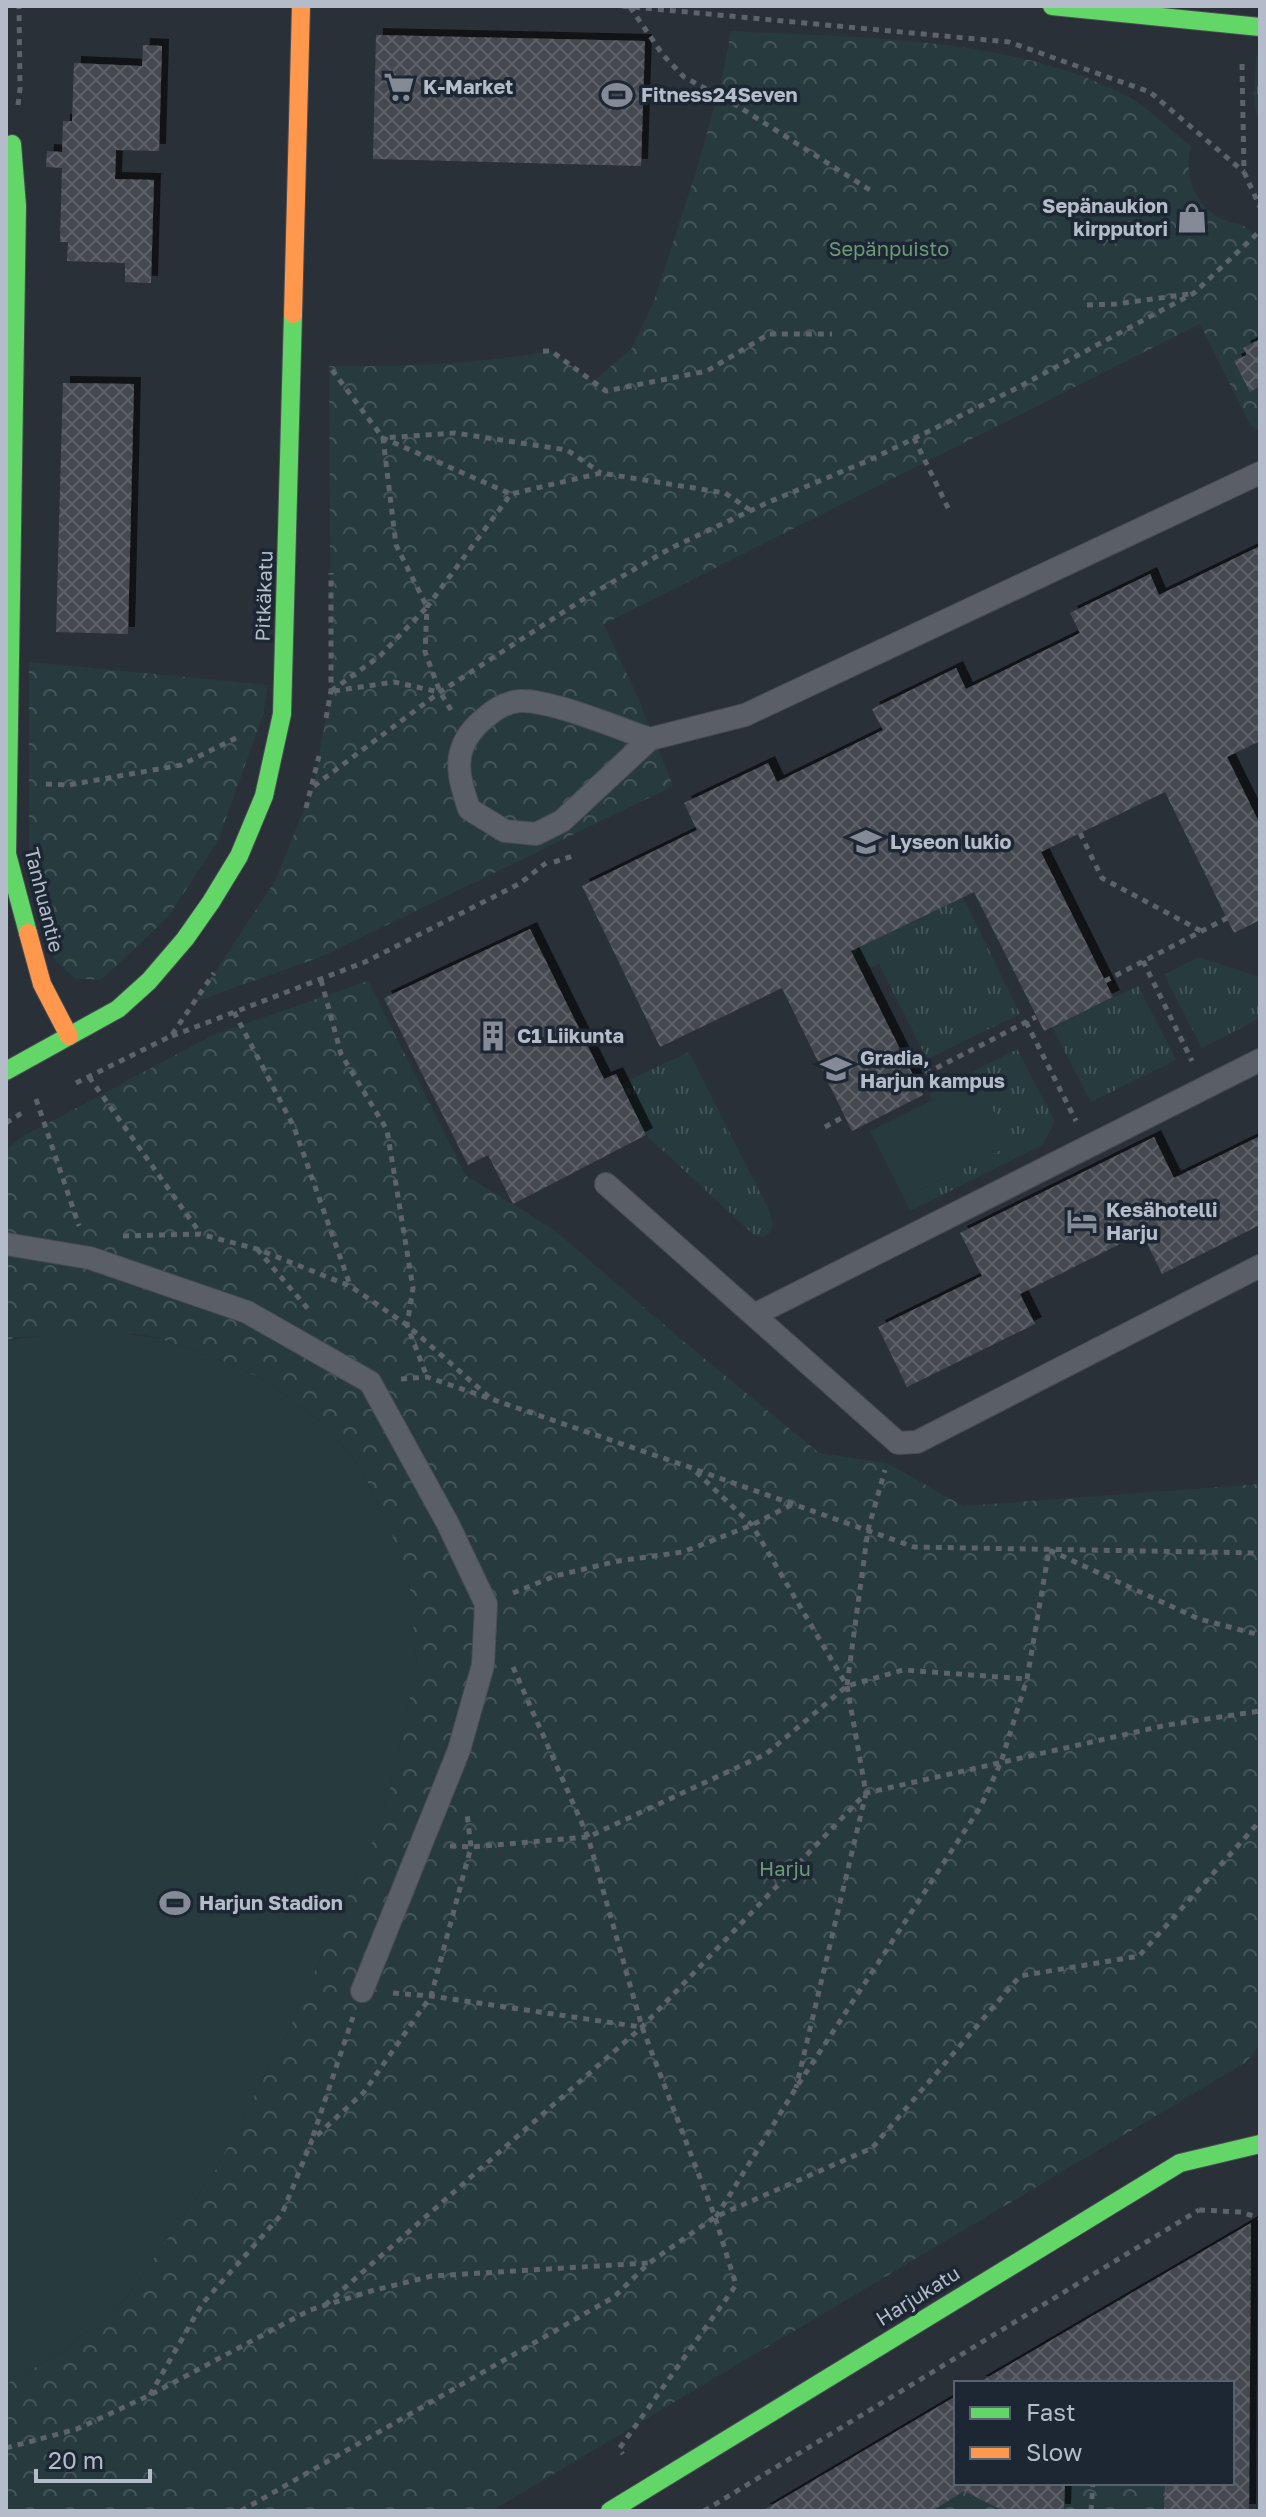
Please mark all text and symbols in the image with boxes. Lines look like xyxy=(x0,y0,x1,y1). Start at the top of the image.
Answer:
supermarket icon: K-Market xyxy=(382,70,416,104)
place label: K-Market xyxy=(423,74,513,98)
sports icon: Fitness24Seven xyxy=(600,78,634,112)
place label: Fitness24Seven xyxy=(641,82,798,106)
place label: Sepänaukion kirpputori xyxy=(1042,193,1168,240)
shop icon: Sepänaukion kirpputori xyxy=(1175,201,1209,235)
park label: Sepänpuisto xyxy=(829,236,949,260)
street label: Pitkäkatu xyxy=(249,550,277,642)
school or university icon: Lyseon lukio xyxy=(849,825,883,859)
place label: Lyseon lukio xyxy=(890,829,1012,853)
street label: Tanhuantie xyxy=(20,845,70,955)
building icon: C1 Liikunta xyxy=(476,1019,510,1053)
place label: C1 Liikunta xyxy=(517,1023,624,1047)
place label: Gradia, Harjun kampus xyxy=(860,1045,1005,1092)
school or university icon: Gradia, Harjun kampus xyxy=(819,1052,853,1086)
place label: Kesähotelli Harju xyxy=(1106,1197,1217,1244)
hotel icon: Kesähotelli Harju xyxy=(1065,1204,1099,1238)
park label: Harju xyxy=(759,1856,811,1880)
sports icon: Harjun Stadion xyxy=(158,1886,192,1920)
place label: Harjun Stadion xyxy=(199,1890,343,1914)
street label: Harjukatu xyxy=(871,2260,964,2330)
legend xyxy=(954,2381,1234,2485)
text: Fast xyxy=(1026,2397,1076,2426)
scale bar xyxy=(36,2433,150,2483)
text: Slow xyxy=(1026,2437,1082,2466)
text: 20 m xyxy=(48,2445,104,2474)

